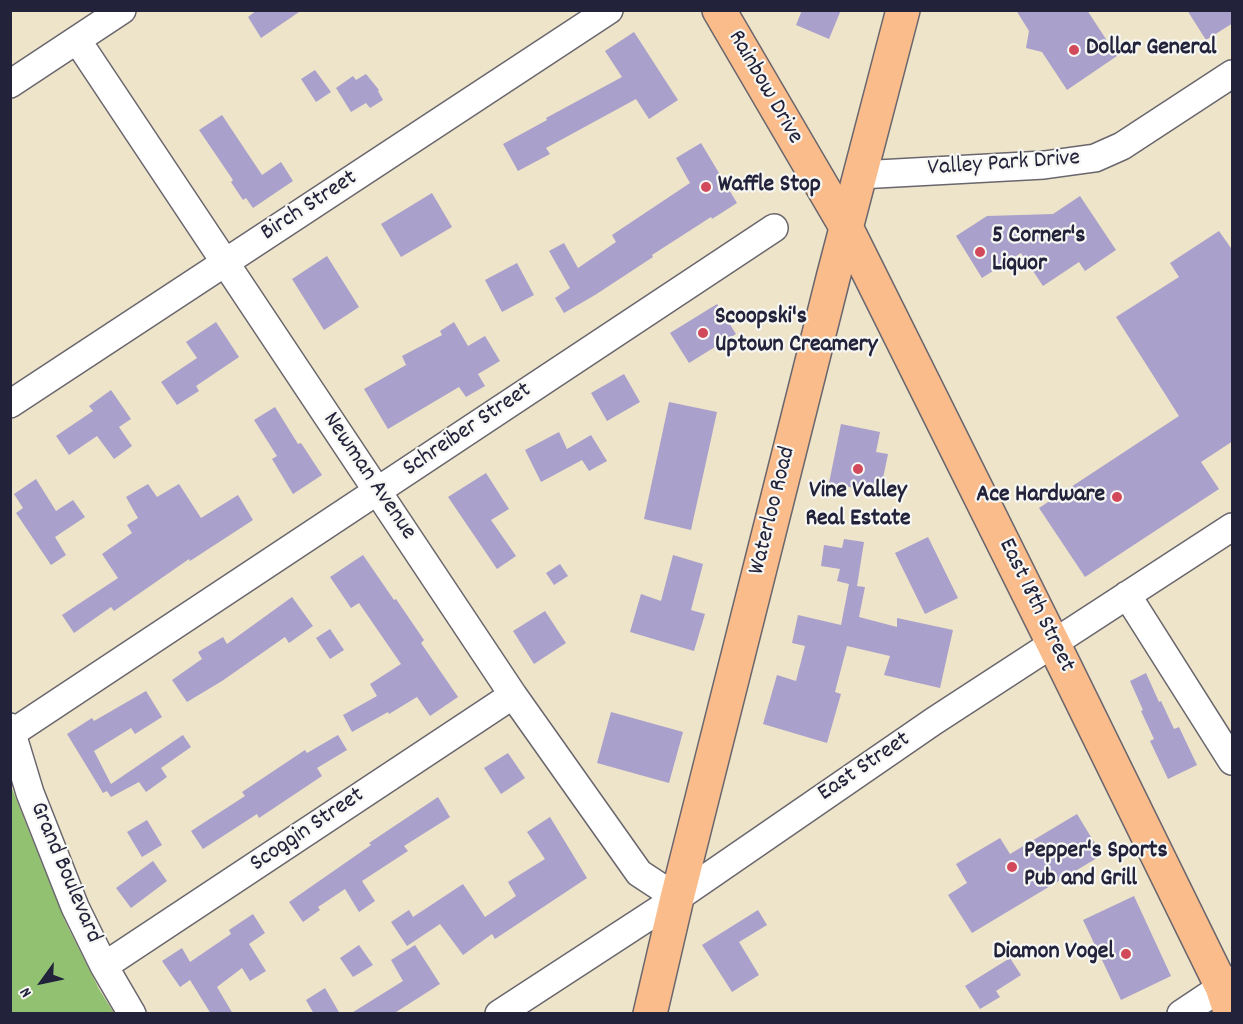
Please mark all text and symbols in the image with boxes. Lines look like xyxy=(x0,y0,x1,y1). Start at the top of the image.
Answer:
street label: Rainbow Drive xyxy=(720,26,808,150)
place label: Dollar General xyxy=(1086,36,1216,64)
marker: Dollar General xyxy=(1067,43,1081,57)
street label: Valley Park Drive xyxy=(927,145,1081,185)
street label: Birch Street xyxy=(256,165,364,249)
place label: Waffle Stop xyxy=(718,173,821,201)
marker: Waffle Stop xyxy=(699,180,713,194)
place label: 5 Corner's Liquor xyxy=(992,224,1085,280)
marker: 5 Corner's Liquor xyxy=(973,245,987,259)
place label: Scoopski's Uptown Creamery xyxy=(715,305,877,361)
marker: Scoopski's Uptown Creamery xyxy=(696,326,710,340)
street label: Schreiber Street xyxy=(398,377,538,485)
street label: Newman Avenue xyxy=(315,408,421,546)
street label: Waterloo Road xyxy=(744,444,804,578)
marker: Vine Valley Real Estate xyxy=(851,462,865,476)
place label: Vine Valley Real Estate xyxy=(805,479,911,535)
place label: Ace Hardware xyxy=(976,483,1105,511)
marker: Ace Hardware xyxy=(1110,490,1124,504)
street label: East 18th Street xyxy=(990,534,1080,678)
street label: East Street xyxy=(813,727,917,809)
street label: Scoggin Street xyxy=(246,782,370,880)
street label: Grand Boulevard xyxy=(21,798,107,948)
place label: Pepper's Sports Pub and Grill xyxy=(1024,839,1168,895)
marker: Pepper's Sports Pub and Grill xyxy=(1005,860,1019,874)
place label: Diamon Vogel xyxy=(993,940,1114,968)
marker: Diamon Vogel xyxy=(1119,947,1133,961)
north arrow xyxy=(12,952,72,1012)
text: N xyxy=(15,982,38,1002)

